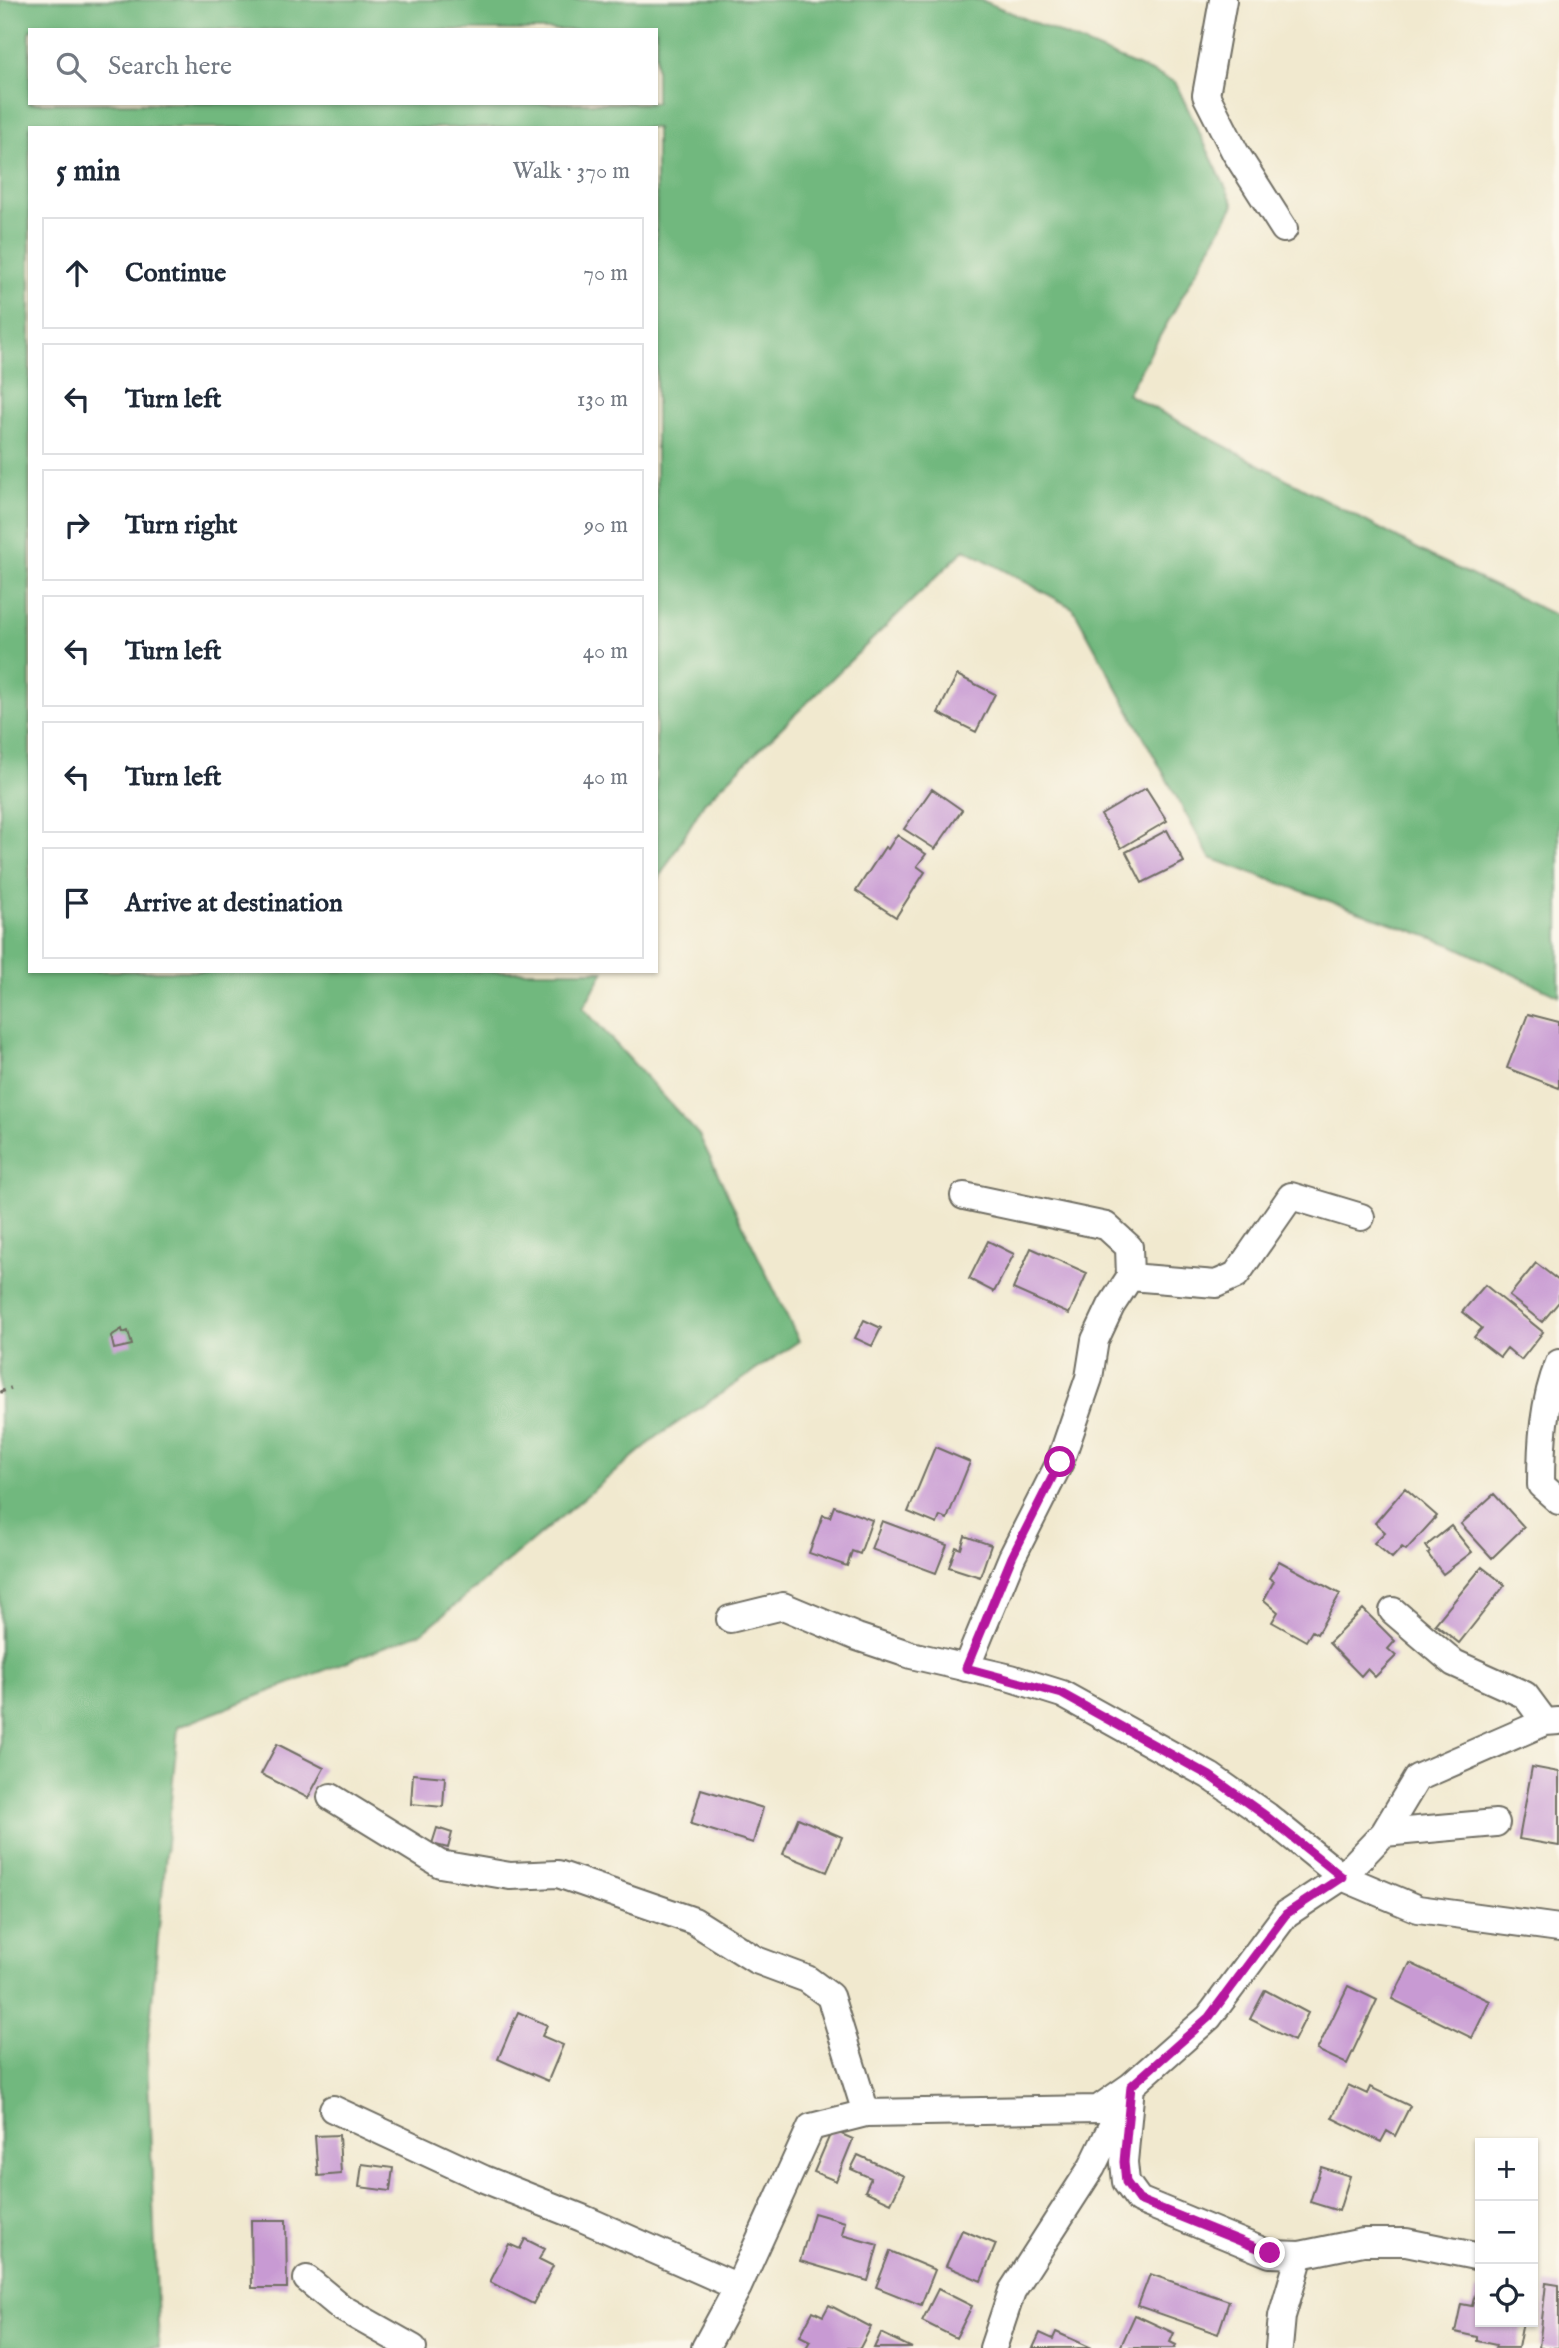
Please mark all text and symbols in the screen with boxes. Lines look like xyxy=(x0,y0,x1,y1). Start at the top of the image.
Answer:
search box xyxy=(28,28,658,105)
icon: search xyxy=(52,48,90,86)
text: Search here xyxy=(108,50,232,83)
text: 5 min xyxy=(56,153,121,191)
text: Walk · 370 m xyxy=(512,157,630,186)
icon: ahead xyxy=(58,254,96,292)
text: Continue xyxy=(125,257,226,290)
text: 70 m xyxy=(583,259,628,288)
icon: left xyxy=(58,380,96,418)
text: Turn left xyxy=(125,383,222,416)
text: 130 m xyxy=(577,385,628,414)
icon: right xyxy=(58,506,96,544)
text: Turn right xyxy=(125,509,238,542)
text: 90 m xyxy=(584,511,628,540)
icon: left xyxy=(58,632,96,670)
text: Turn left xyxy=(125,635,222,668)
text: 40 m xyxy=(583,637,628,666)
icon: left xyxy=(58,758,96,796)
text: Turn left xyxy=(125,761,222,794)
text: 40 m xyxy=(583,763,628,792)
icon: arrive xyxy=(58,884,96,922)
text: Arrive at destination xyxy=(125,887,343,920)
route start xyxy=(1044,1446,1075,1477)
map controls xyxy=(1475,2138,1538,2327)
button: + xyxy=(1475,2138,1538,2201)
button: − xyxy=(1475,2201,1538,2264)
route end xyxy=(1254,2237,1285,2268)
button: locate xyxy=(1475,2264,1538,2327)

